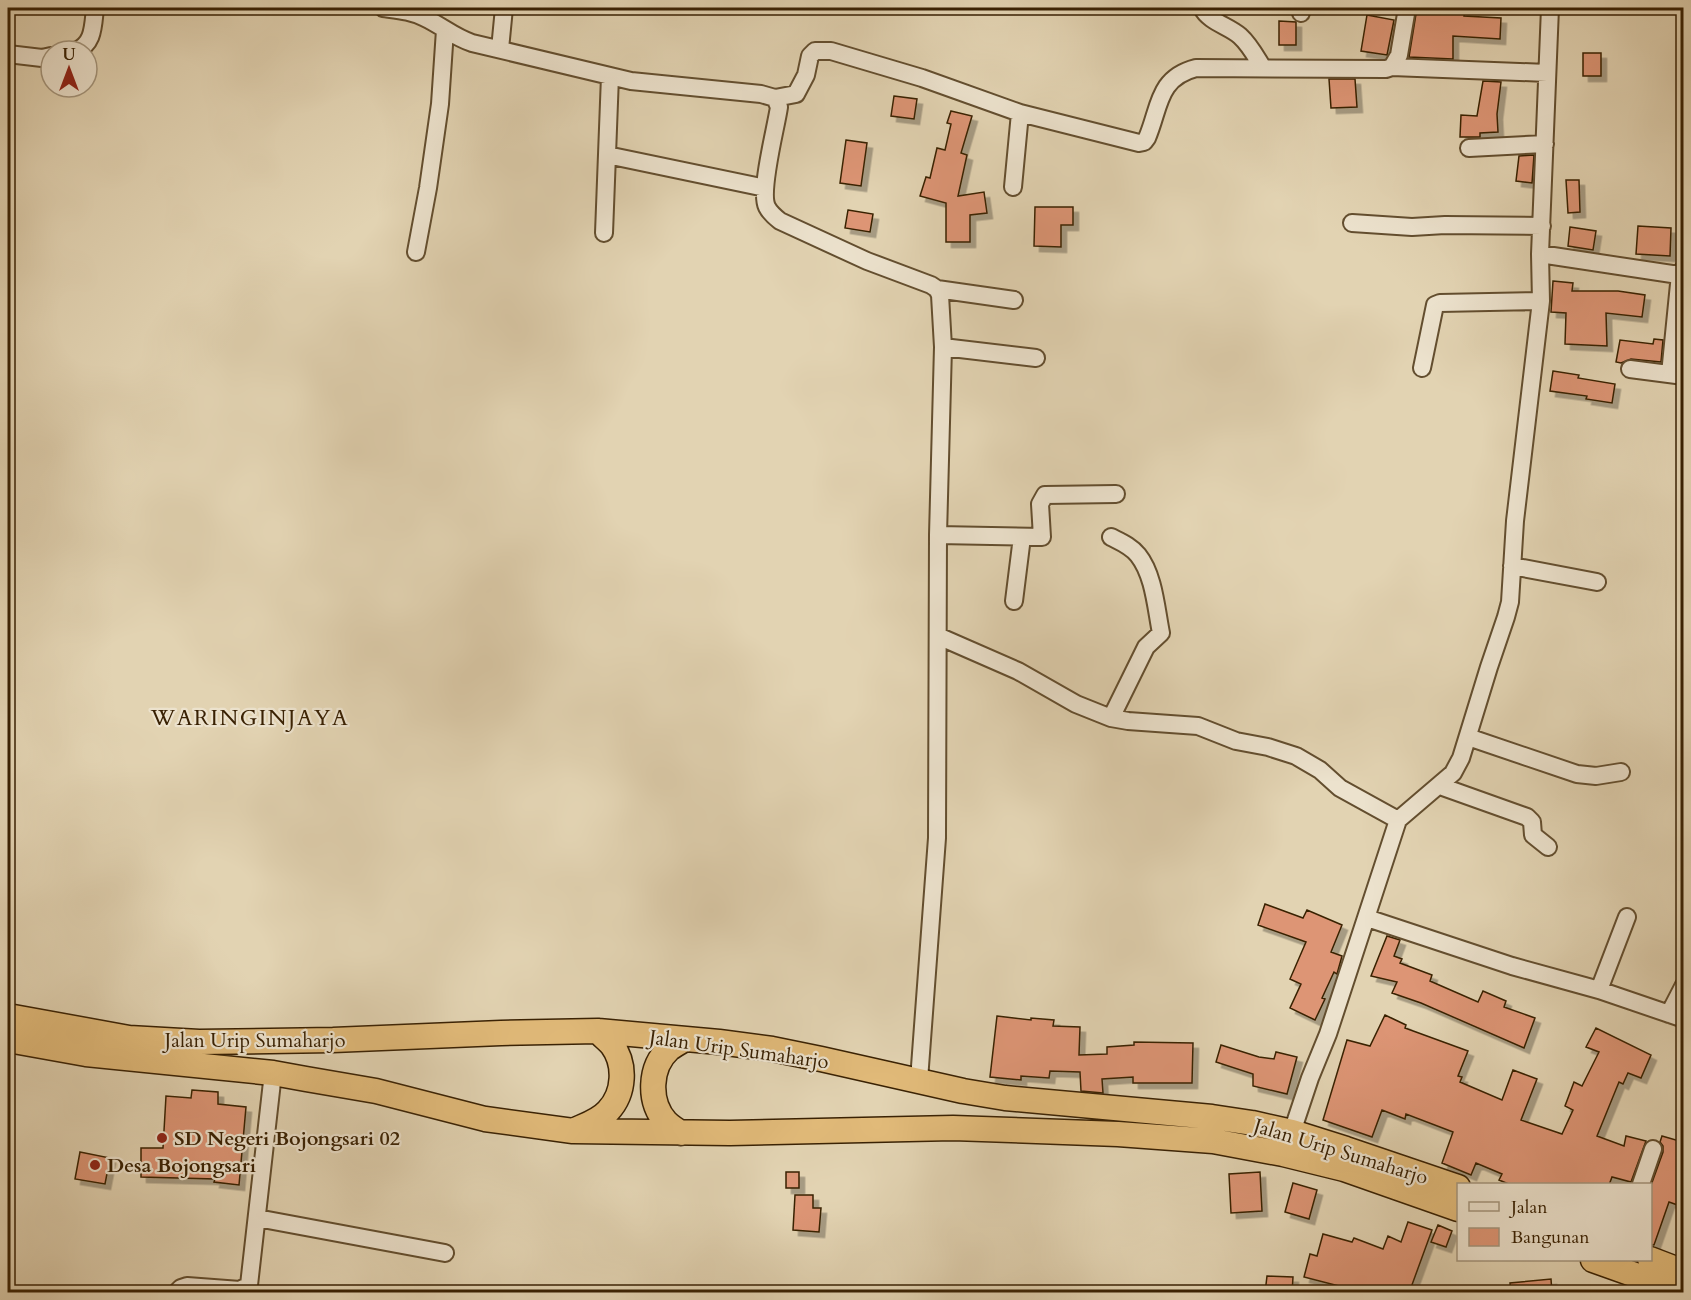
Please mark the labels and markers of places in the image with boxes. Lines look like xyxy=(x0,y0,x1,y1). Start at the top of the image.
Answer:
place label: SD Negeri Bojongsari 02 xyxy=(174,1125,400,1152)
marker: SD Negeri Bojongsari 02 xyxy=(155,1131,169,1145)
place label: Desa Bojongsari xyxy=(107,1152,256,1179)
marker: Desa Bojongsari xyxy=(88,1158,102,1172)

